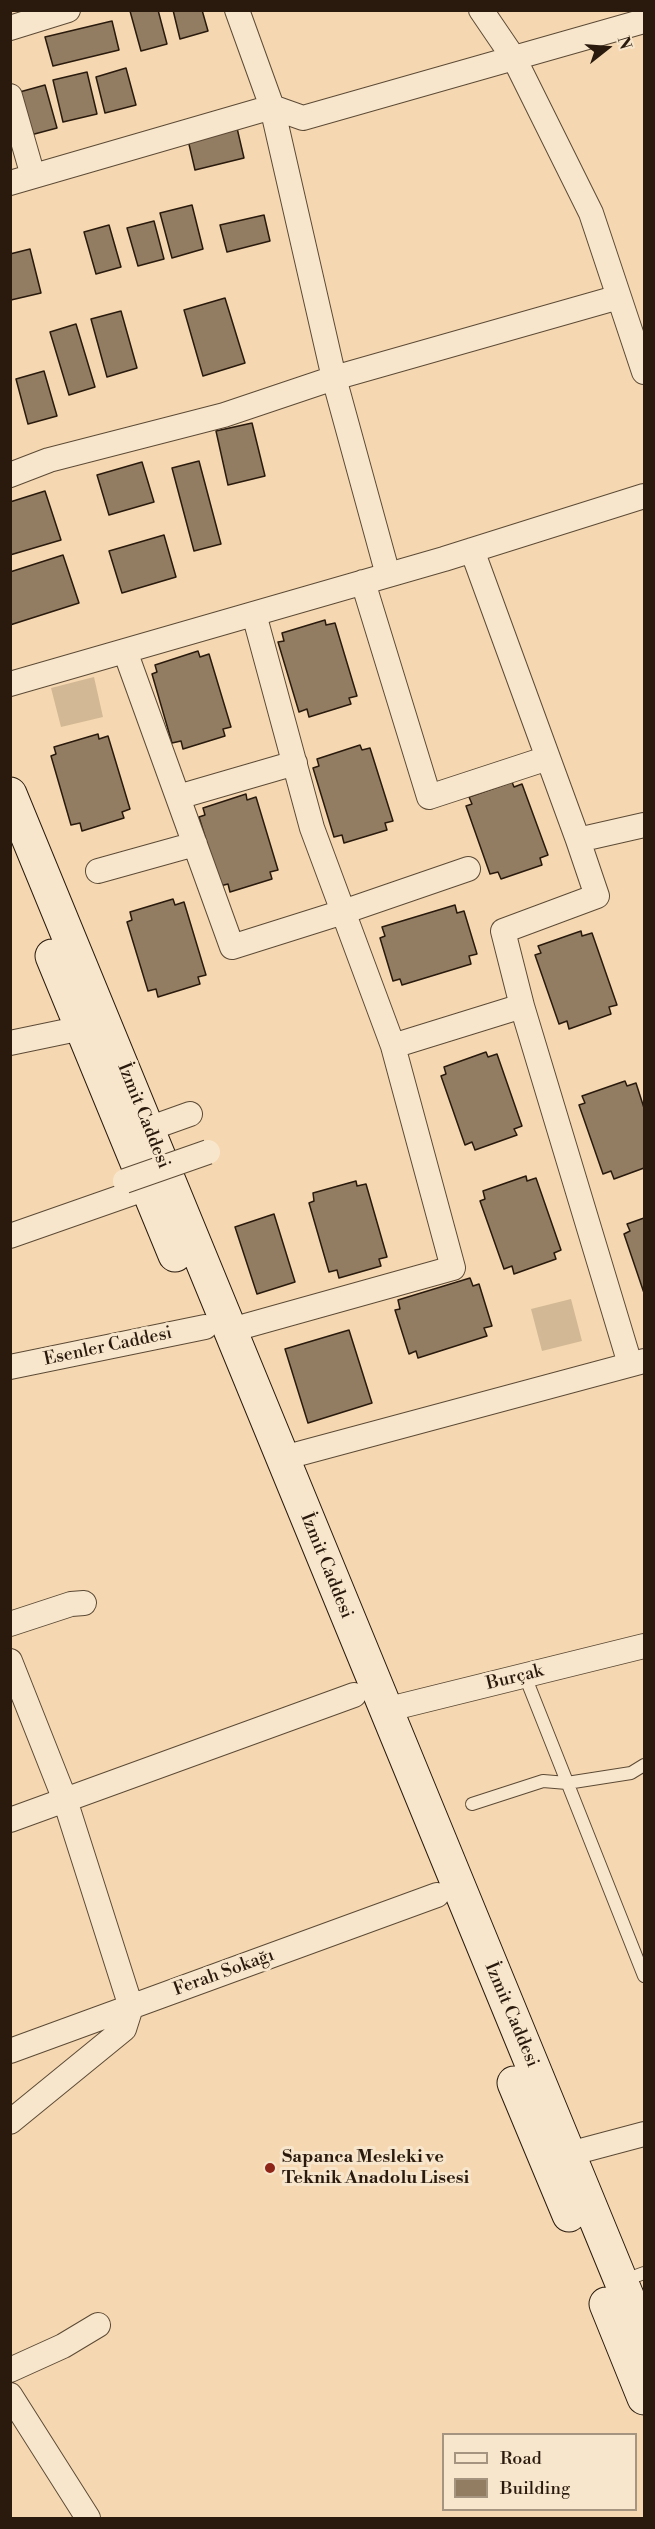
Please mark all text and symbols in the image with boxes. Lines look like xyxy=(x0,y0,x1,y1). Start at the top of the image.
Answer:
north arrow xyxy=(577,18,637,78)
text: N xyxy=(613,34,636,52)
street label: İzmit Caddesi xyxy=(112,1060,174,1172)
street label: Esenler Caddesi xyxy=(42,1323,174,1371)
street label: İzmit Caddesi xyxy=(295,1510,357,1622)
street label: Burçak xyxy=(484,1660,546,1696)
street label: Ferah Sokağı xyxy=(171,1945,277,2001)
street label: İzmit Caddesi xyxy=(479,1959,543,2071)
place label: Sapanca Mesleki ve Teknik Anadolu Lisesi xyxy=(282,2147,469,2190)
marker: Sapanca Mesleki ve Teknik Anadolu Lisesi xyxy=(263,2161,277,2175)
legend xyxy=(442,2433,637,2511)
text: Road xyxy=(500,2447,542,2470)
text: Building xyxy=(500,2477,570,2500)

